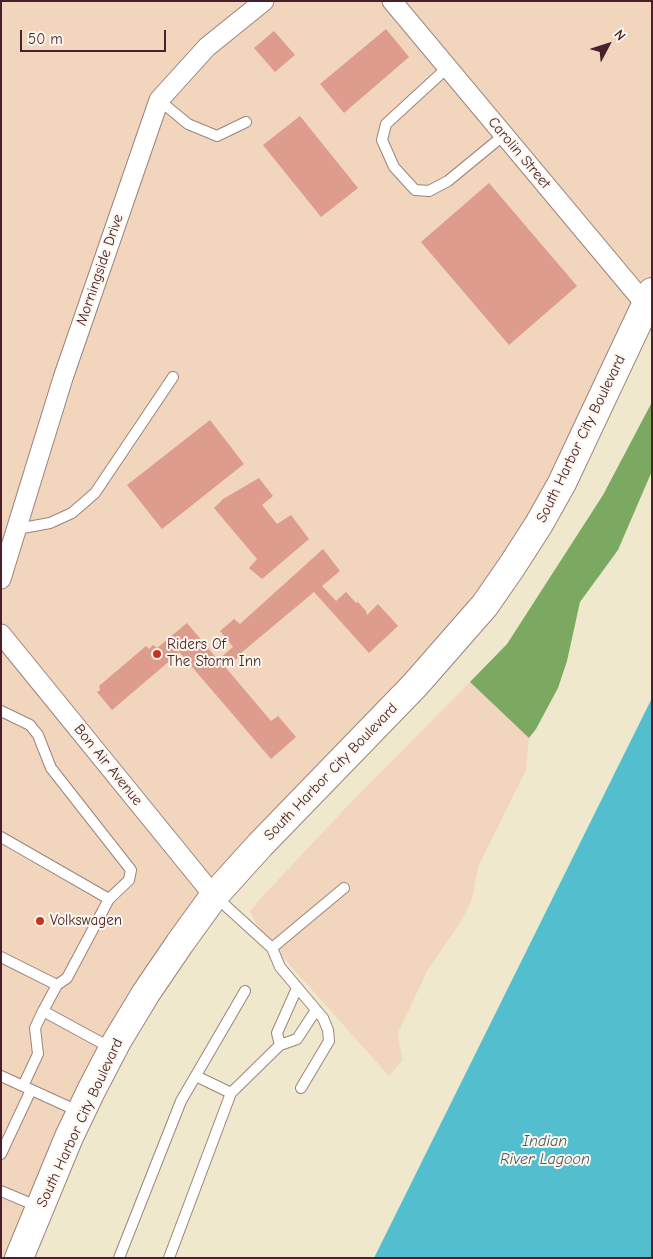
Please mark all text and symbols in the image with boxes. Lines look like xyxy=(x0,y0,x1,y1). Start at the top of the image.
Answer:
scale bar xyxy=(22,20,169,52)
north arrow xyxy=(583,20,633,70)
text: N xyxy=(610,26,629,44)
text: 50 m xyxy=(28,30,63,48)
street label: Carolin Street xyxy=(484,113,554,193)
street label: Morningside Drive xyxy=(72,212,128,328)
street label: South Harbor City Boulevard xyxy=(533,352,629,526)
place label: Riders Of The Storm Inn xyxy=(167,636,261,671)
marker: Riders Of The Storm Inn xyxy=(151,648,163,660)
street label: South Harbor City Boulevard xyxy=(261,700,401,844)
street label: Bon Air Avenue xyxy=(70,721,146,809)
place label: Volkswagen xyxy=(50,912,122,930)
marker: Volkswagen xyxy=(34,915,46,927)
street label: South Harbor City Boulevard xyxy=(33,1036,127,1210)
water label: Indian River Lagoon xyxy=(500,1131,590,1169)

